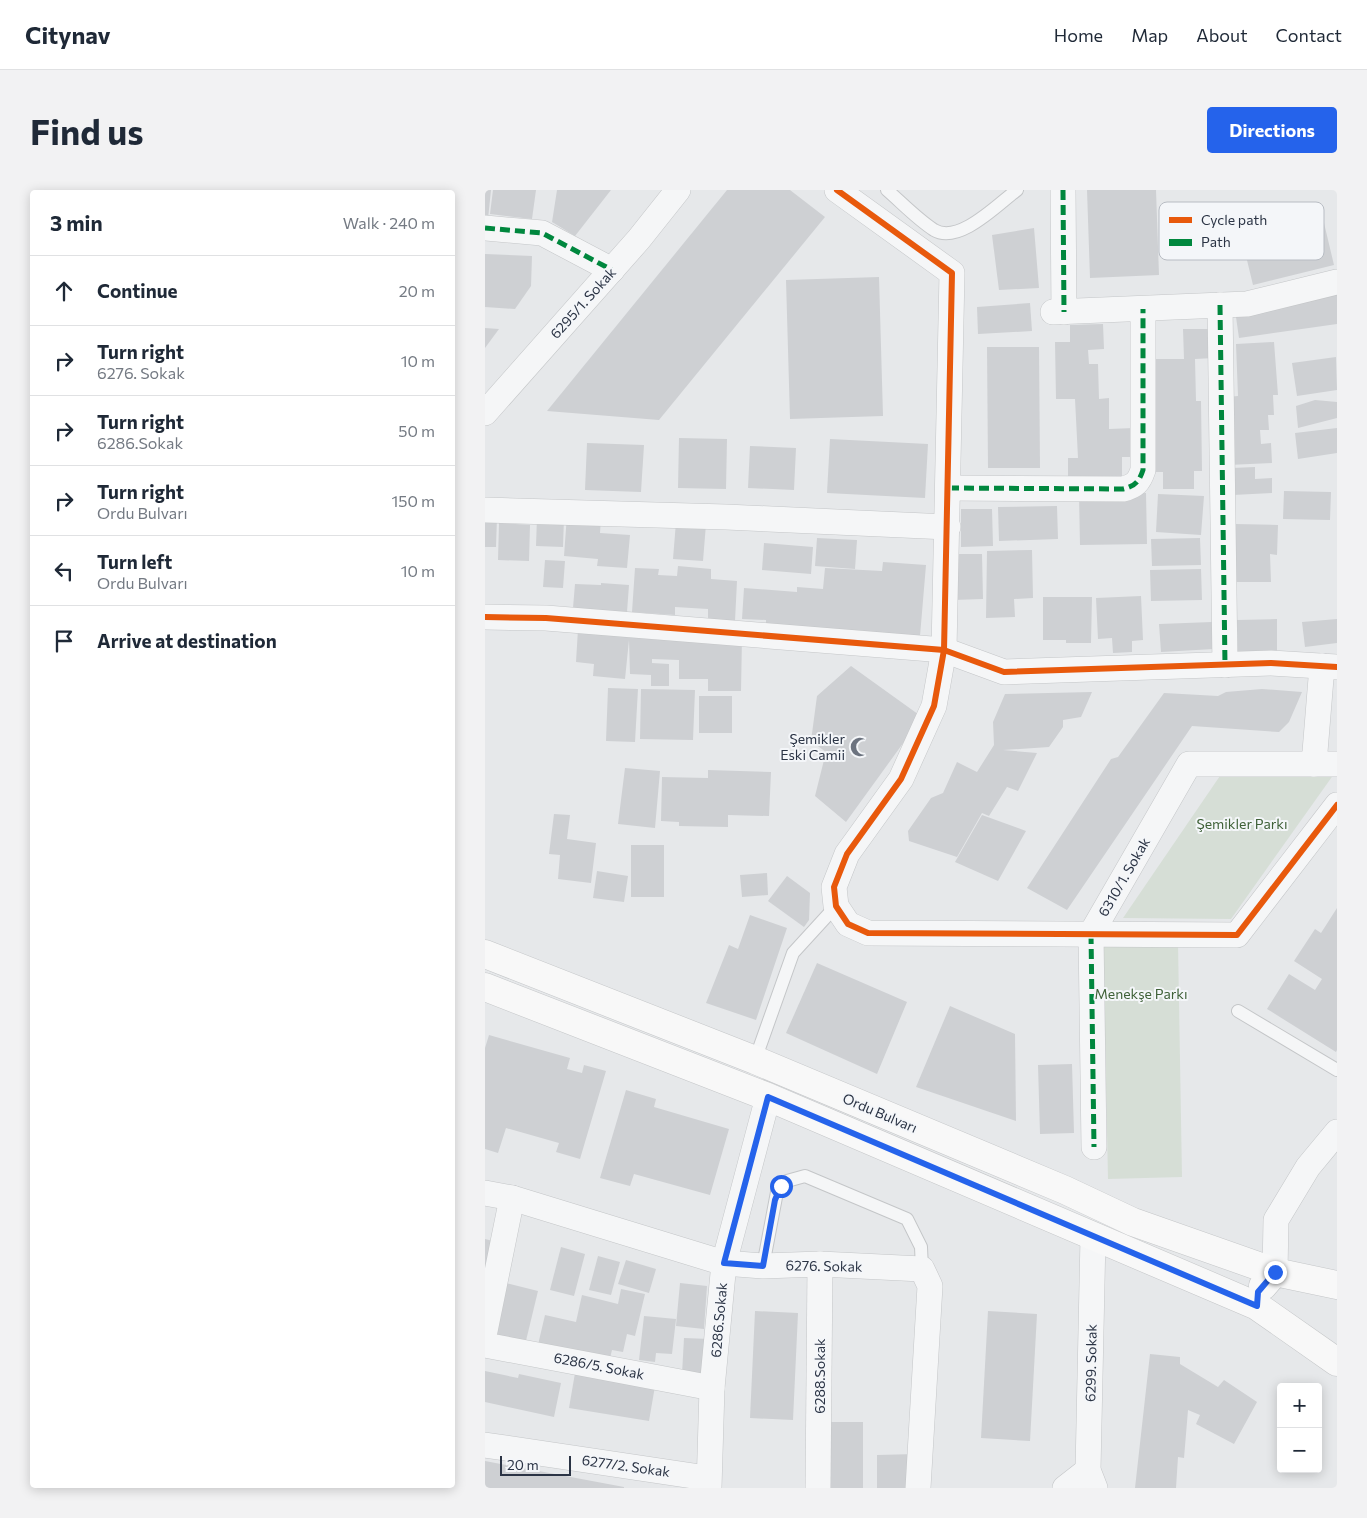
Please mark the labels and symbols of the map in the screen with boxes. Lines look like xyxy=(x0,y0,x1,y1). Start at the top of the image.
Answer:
legend xyxy=(1159,202,1324,260)
text: Cycle path xyxy=(1201,211,1267,228)
text: Path xyxy=(1201,233,1231,250)
street label: 6295/1. Sokak xyxy=(546,263,619,342)
place label: Şemikler Eski Camii xyxy=(780,730,845,763)
mosque icon: Şemikler Eski Camii xyxy=(849,736,871,758)
park label: Şemikler Parkı xyxy=(1196,815,1288,832)
street label: 6310/1. Sokak xyxy=(1094,834,1153,919)
park label: Menekşe Parkı xyxy=(1094,985,1188,1002)
street label: Ordu Bulvarı xyxy=(840,1089,920,1136)
route start xyxy=(770,1175,793,1198)
street label: 6276. Sokak xyxy=(785,1256,863,1275)
route end xyxy=(1264,1261,1287,1284)
street label: 6286.Sokak xyxy=(707,1281,730,1358)
street label: 6299. Sokak xyxy=(1081,1323,1100,1402)
street label: 6288.Sokak xyxy=(811,1338,828,1414)
street label: 6286/5. Sokak xyxy=(552,1348,646,1383)
street label: 6277/2. Sokak xyxy=(581,1451,672,1480)
scale bar xyxy=(500,1453,571,1476)

